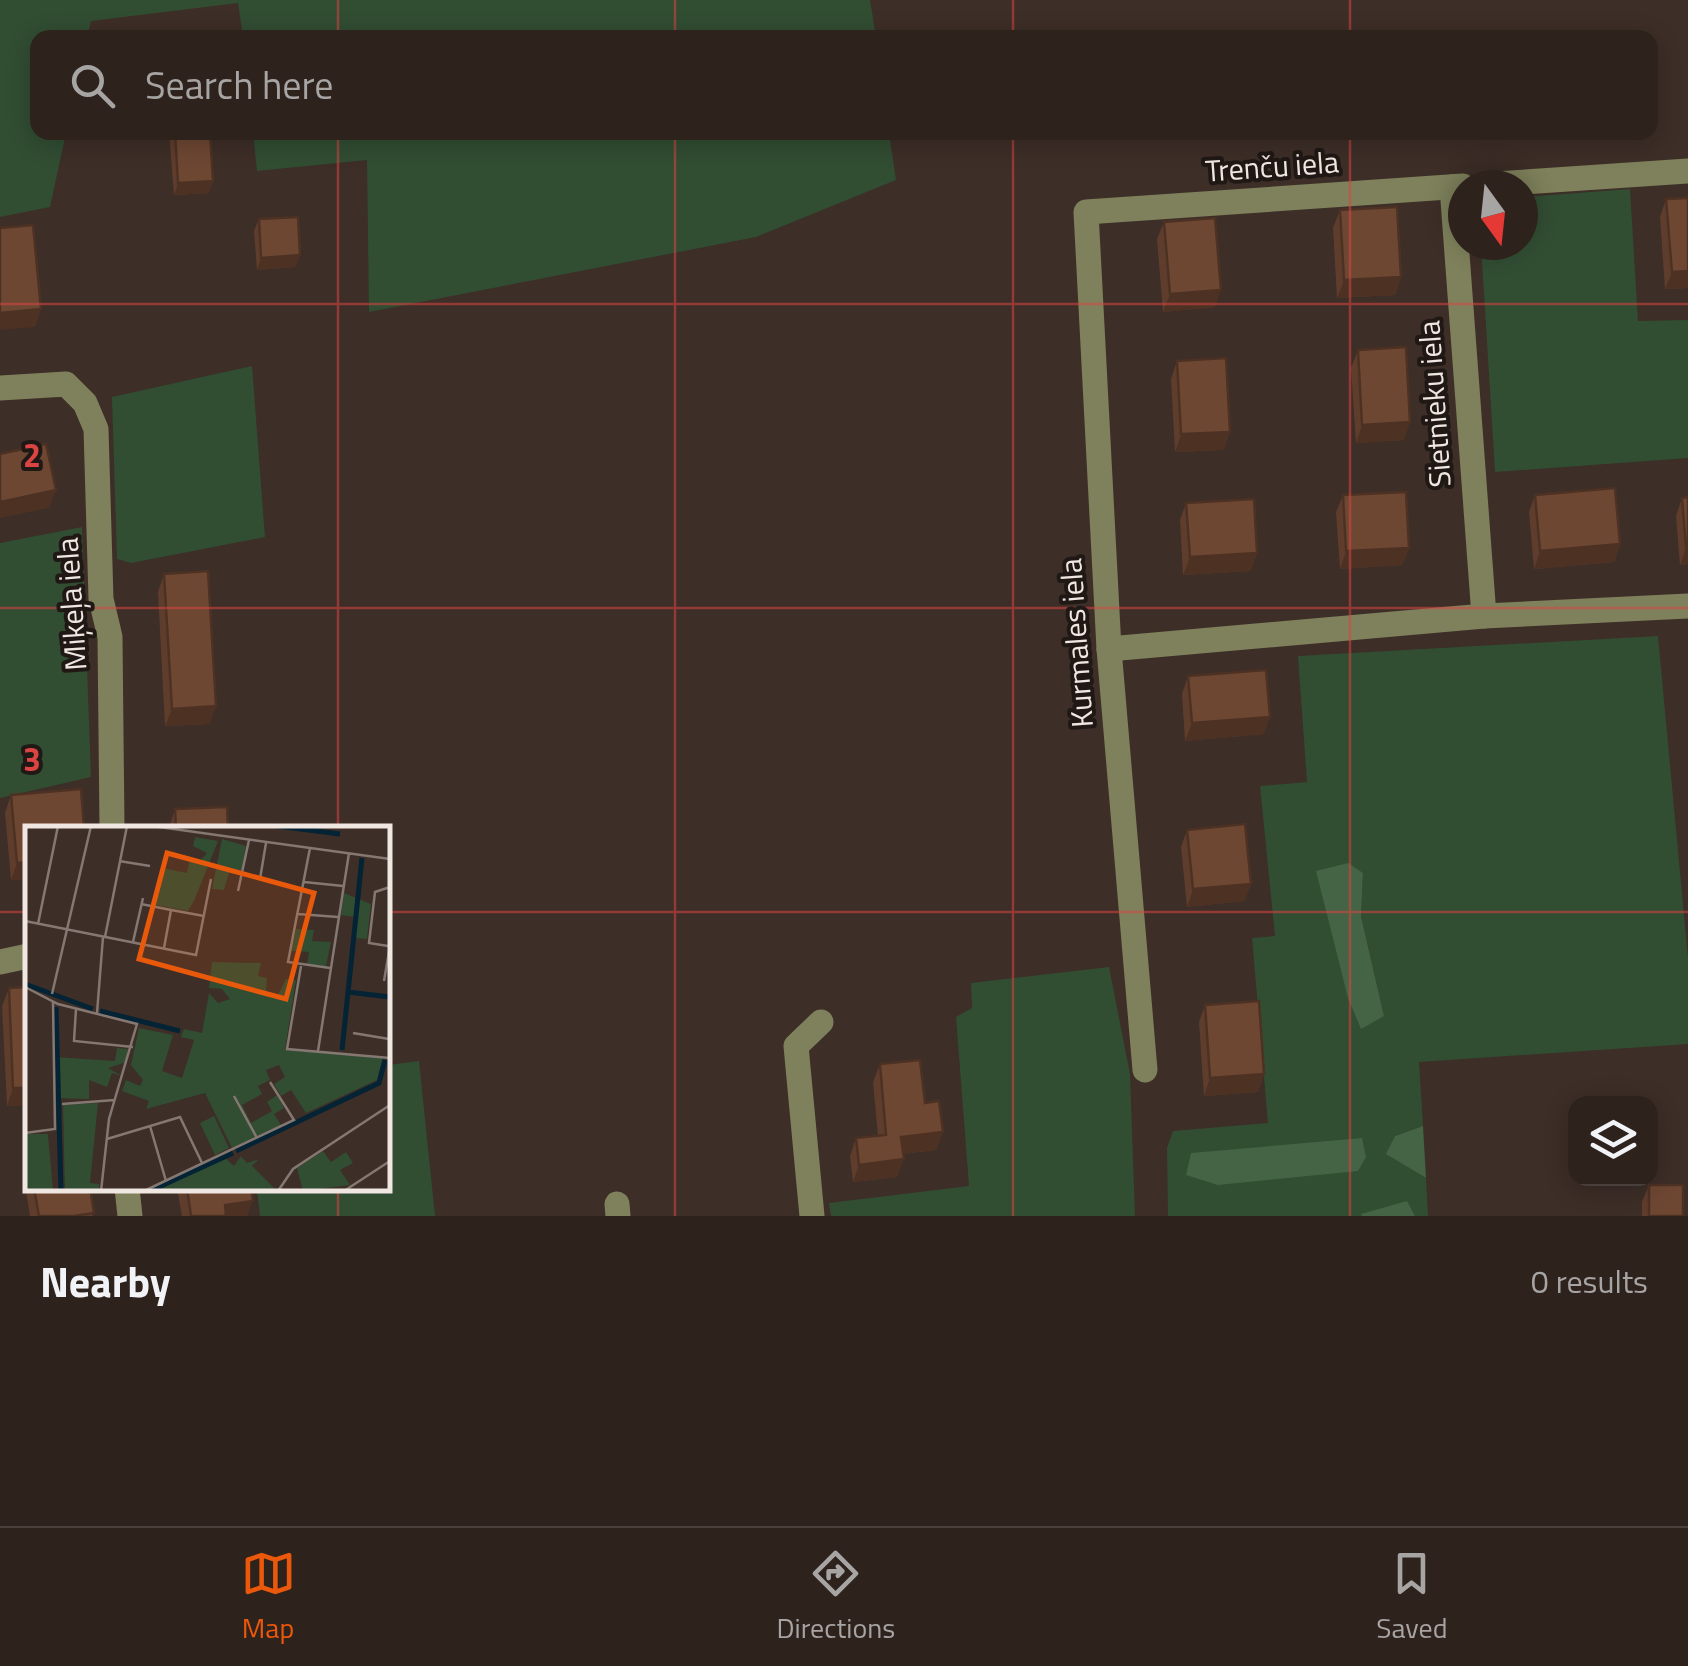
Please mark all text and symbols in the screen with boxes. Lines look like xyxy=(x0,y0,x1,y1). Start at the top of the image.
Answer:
search box xyxy=(30,30,1658,140)
text: Search here xyxy=(145,56,333,114)
icon: search xyxy=(65,58,120,113)
street label: Trenču iela xyxy=(1204,138,1340,194)
north arrow xyxy=(1448,170,1538,260)
street label: Sietnieku iela xyxy=(1405,319,1463,489)
text: 2 xyxy=(23,431,41,479)
street label: Miķeļa iela xyxy=(43,536,99,672)
street label: Kurmales iela xyxy=(1047,557,1105,729)
text: 3 xyxy=(23,735,41,783)
inset map xyxy=(25,826,390,1191)
map controls xyxy=(1568,1096,1658,1186)
button: layers xyxy=(1568,1096,1658,1186)
text: Nearby xyxy=(40,1249,171,1313)
text: 0 results xyxy=(1531,1257,1648,1305)
tab: Map xyxy=(241,1546,296,1649)
tab: Directions xyxy=(777,1546,895,1649)
tab: Saved xyxy=(1376,1546,1447,1649)

